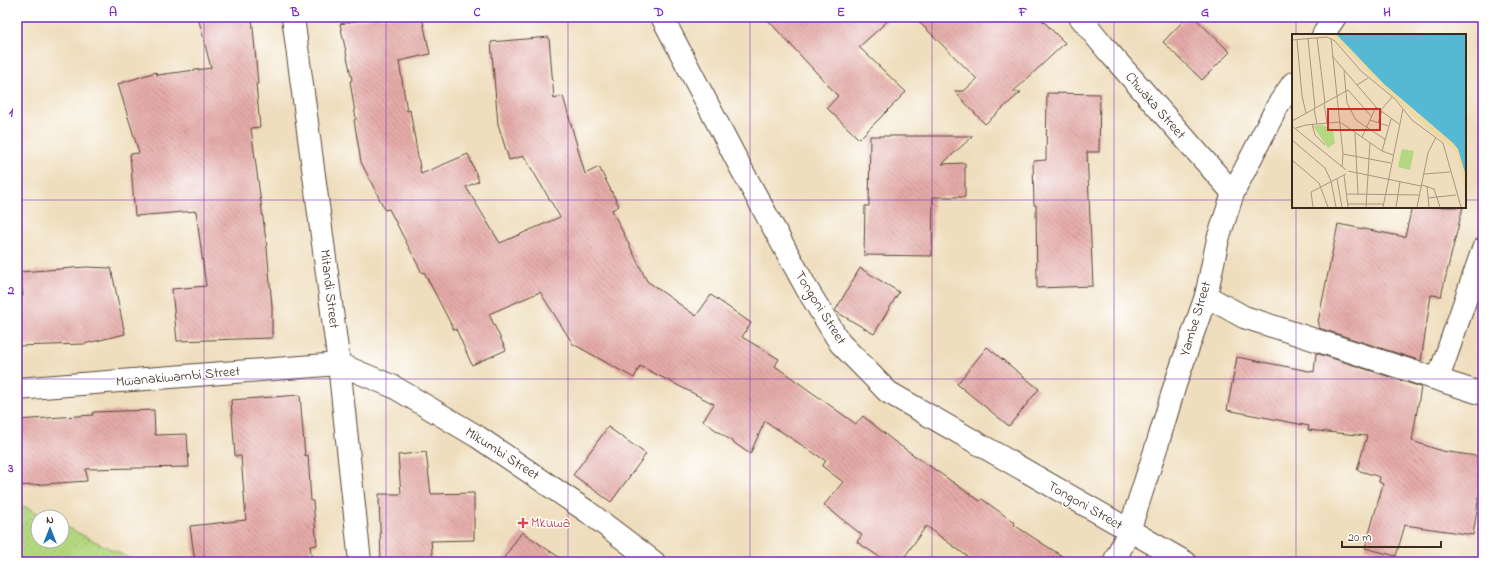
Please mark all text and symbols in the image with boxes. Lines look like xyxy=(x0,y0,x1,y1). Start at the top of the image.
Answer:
text: A xyxy=(109,3,117,22)
text: B xyxy=(290,3,300,22)
text: C xyxy=(473,3,481,22)
text: D xyxy=(653,3,664,22)
text: E xyxy=(837,3,845,22)
text: F xyxy=(1018,3,1028,22)
text: G xyxy=(1201,3,1209,22)
text: H xyxy=(1383,3,1391,22)
inset map xyxy=(1292,34,1466,208)
street label: Chwaka Street xyxy=(1120,68,1191,145)
text: 1 xyxy=(9,103,14,122)
street label: Mitandi Street xyxy=(314,248,344,330)
street label: Tongoni Street xyxy=(788,267,851,350)
street label: Yambe Street xyxy=(1175,279,1217,359)
text: 2 xyxy=(7,281,15,300)
street label: Mwanakiwambi Street xyxy=(115,361,241,393)
street label: Mikumbi Street xyxy=(461,422,543,486)
text: 3 xyxy=(7,459,14,478)
street label: Tongoni Street xyxy=(1043,476,1127,537)
north arrow xyxy=(30,509,70,549)
text: N xyxy=(46,512,54,528)
place label: Mkuwa xyxy=(531,513,570,534)
marker: Mkuwa xyxy=(518,518,528,528)
scale bar xyxy=(1342,523,1441,549)
text: 20 m xyxy=(1348,529,1371,547)

